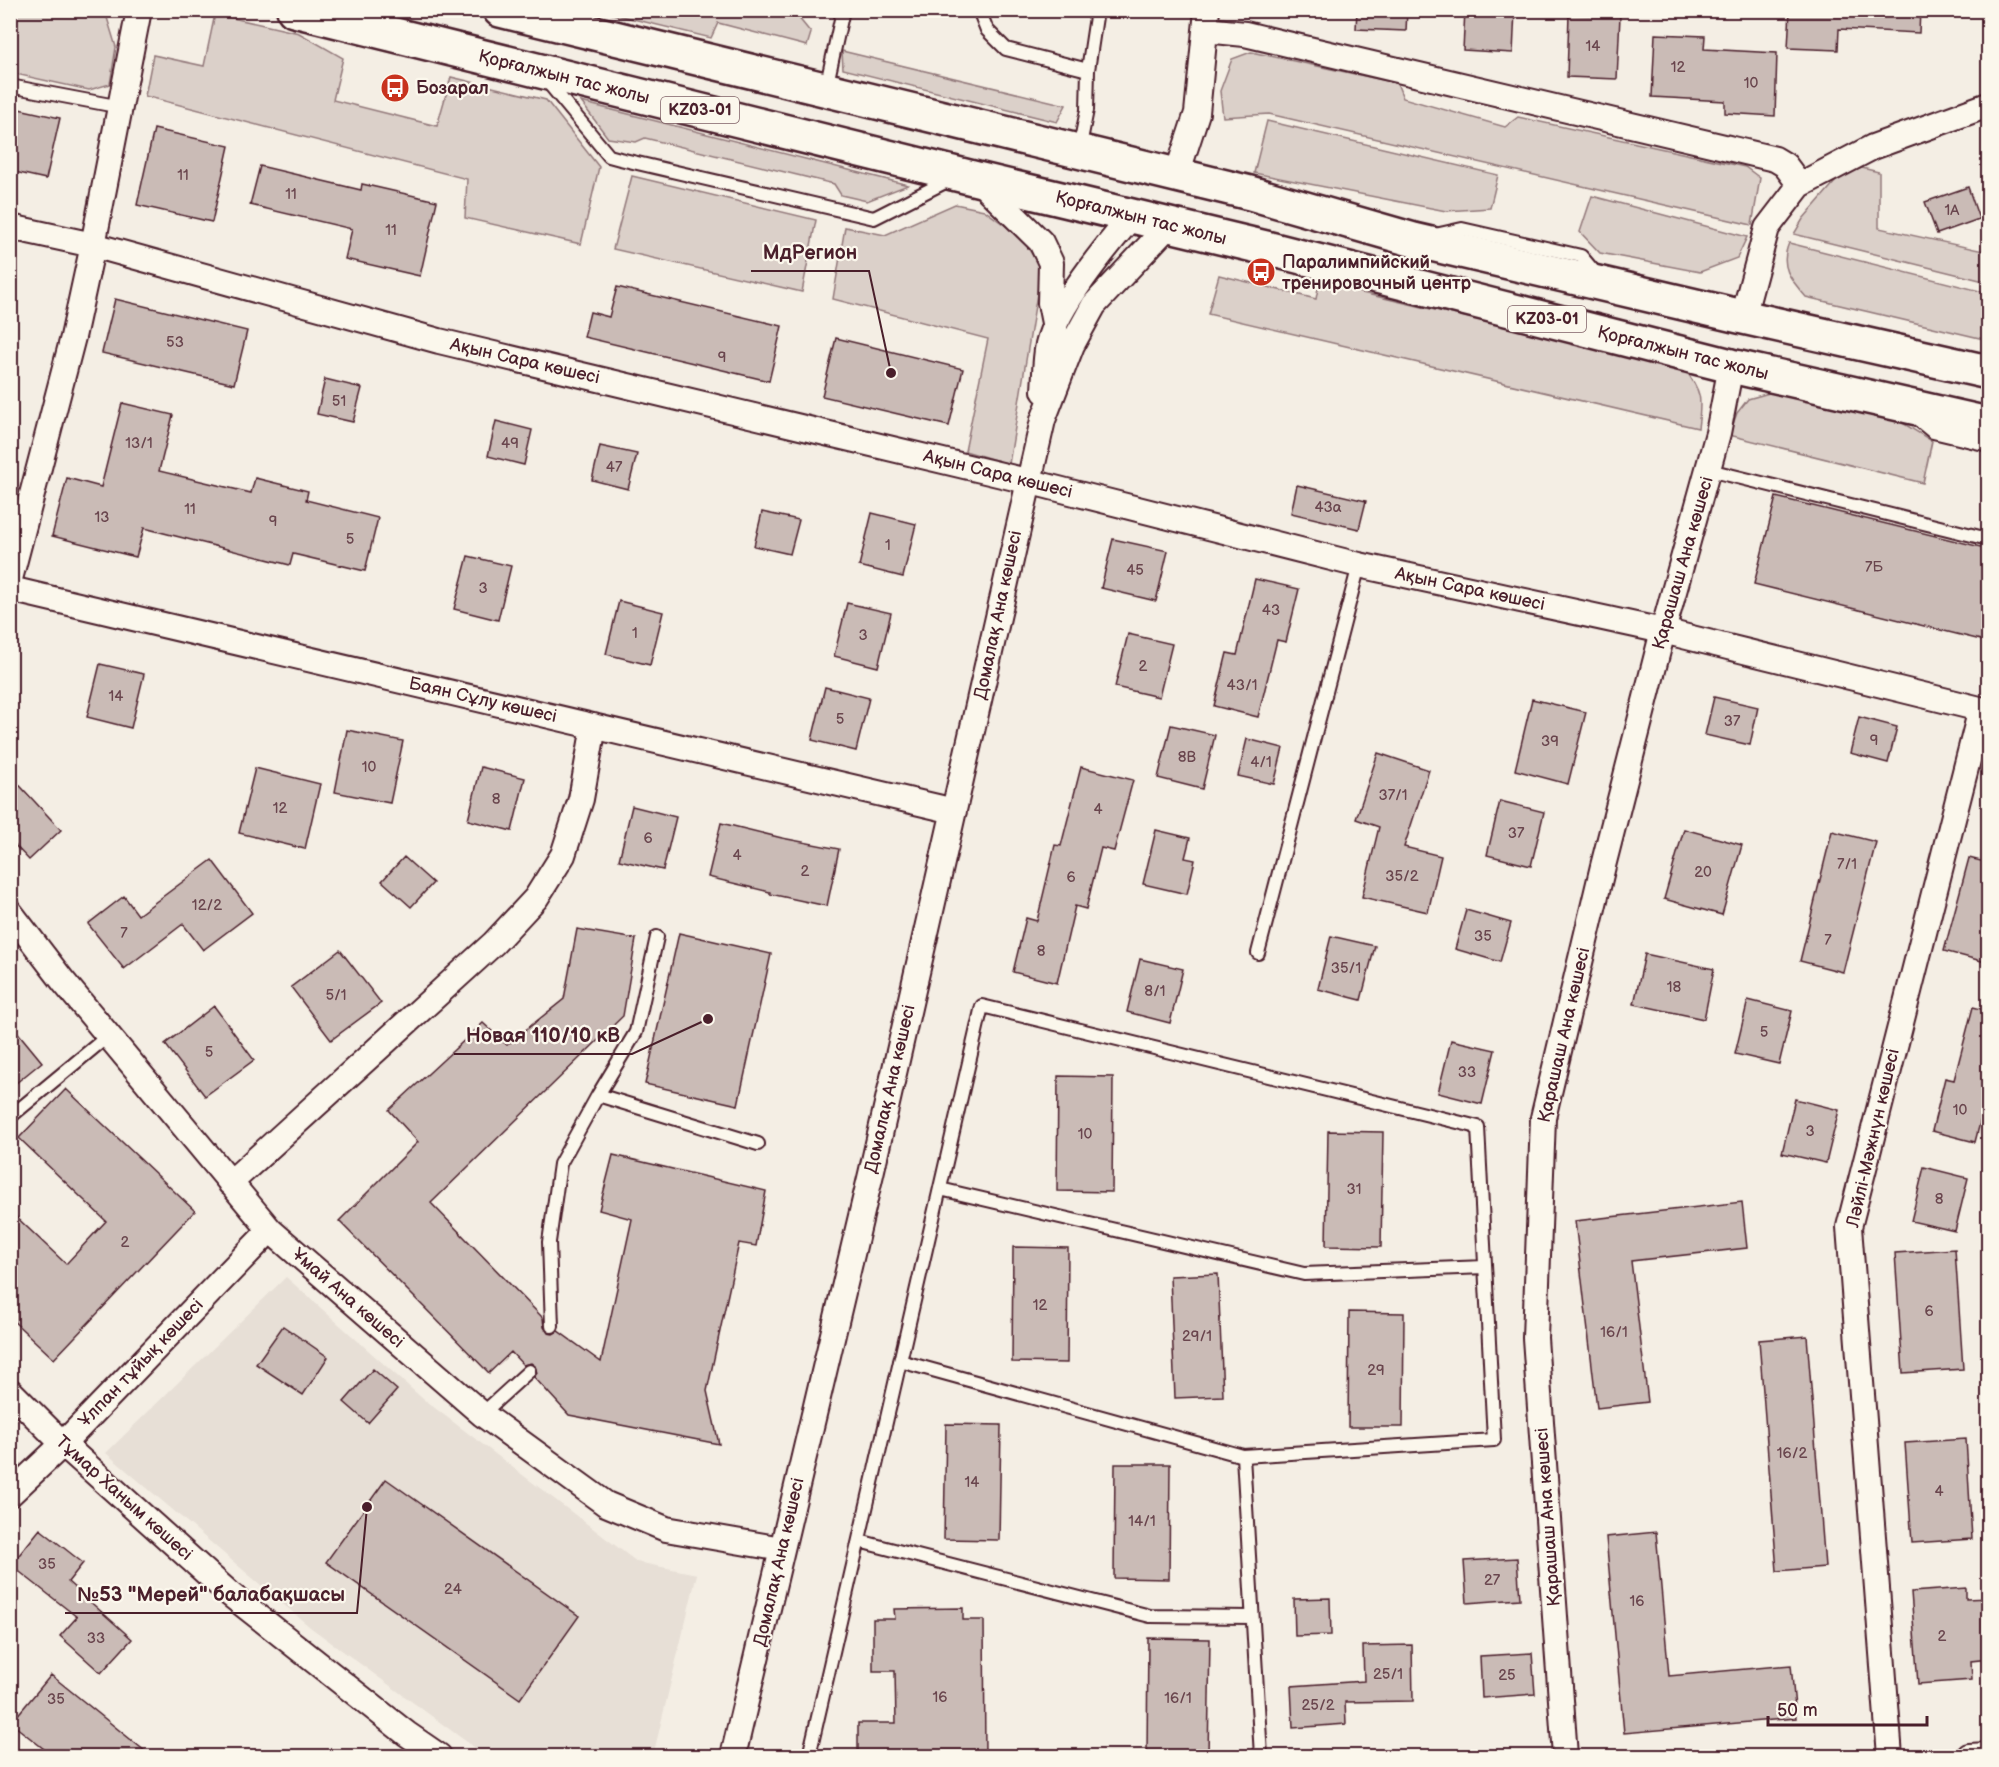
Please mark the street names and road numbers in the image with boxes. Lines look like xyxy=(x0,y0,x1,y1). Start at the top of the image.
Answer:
street label: Қорғалжын тас жолы xyxy=(476,46,652,108)
road number: KZ03-01 xyxy=(661,97,739,123)
street label: Қорғалжын тас жолы xyxy=(1053,187,1229,249)
road number: KZ03-01 xyxy=(1508,306,1586,332)
street label: Қорғалжын тас жолы xyxy=(1595,322,1771,384)
street label: Ақын Сара көшесі xyxy=(447,333,602,388)
street label: Ақын Сара көшесі xyxy=(920,445,1075,503)
street label: Қарашаш Ана көшесі xyxy=(1648,474,1718,652)
street label: Домалақ Ана көшесі xyxy=(970,529,1026,701)
street label: Ақын Сара көшесі xyxy=(1392,563,1547,615)
street label: Баян Сұлу көшесі xyxy=(407,673,559,727)
street label: Қарашаш Ана көшесі xyxy=(1534,945,1594,1125)
street label: Домалақ Ана көшесі xyxy=(860,1003,920,1175)
street label: Ләйлі-Мәжнүн көшесі xyxy=(1842,1047,1904,1230)
street label: Ұмай Ана көшесі xyxy=(288,1244,408,1352)
street label: Ұлпан тұйық көшесі xyxy=(74,1295,208,1431)
street label: Қарашаш Ана көшесі xyxy=(1531,1427,1565,1607)
street label: Тұмар Ханым көшесі xyxy=(51,1431,197,1565)
street label: Домалақ Ана көшесі xyxy=(749,1476,809,1648)

